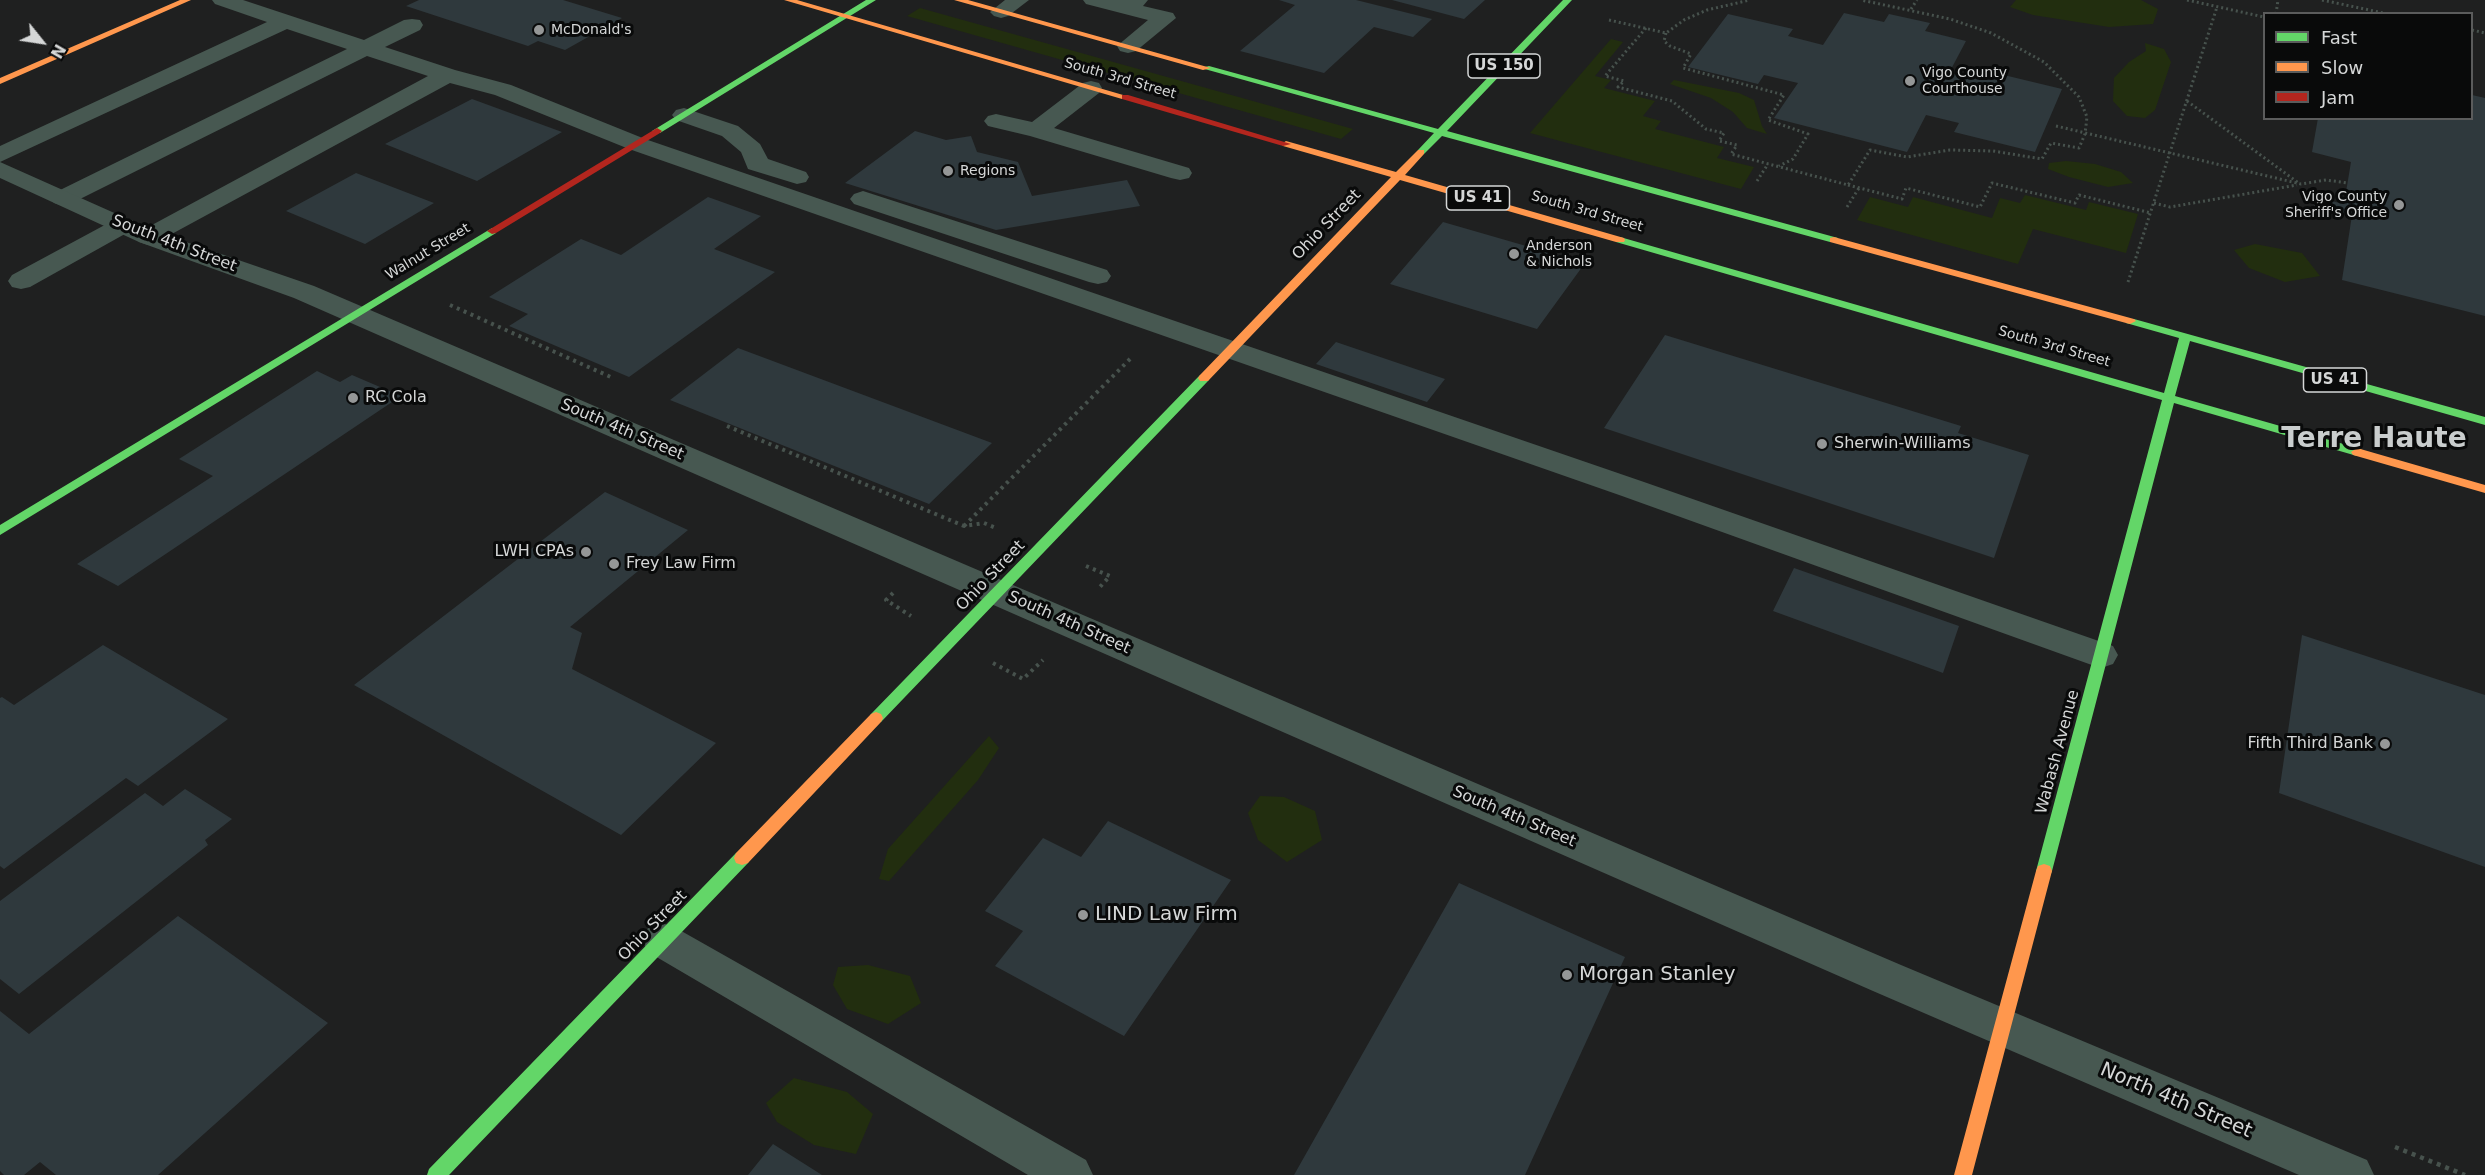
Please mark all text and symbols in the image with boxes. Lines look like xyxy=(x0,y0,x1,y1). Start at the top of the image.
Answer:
north arrow xyxy=(12,12,72,72)
legend xyxy=(2263,12,2473,120)
place label: McDonald's xyxy=(551,22,631,38)
marker: McDonald's xyxy=(532,23,546,37)
text: Fast xyxy=(2321,27,2357,48)
text: N xyxy=(46,41,70,62)
road number: US 150 xyxy=(1468,54,1540,78)
street label: South 3rd Street xyxy=(1062,55,1178,103)
text: Slow xyxy=(2321,57,2363,78)
place label: Vigo County Courthouse xyxy=(1922,65,2007,98)
marker: Vigo County Courthouse xyxy=(1903,74,1917,88)
text: Jam xyxy=(2321,87,2355,108)
place label: Regions xyxy=(960,163,1015,179)
marker: Regions xyxy=(941,164,955,178)
street label: Ohio Street xyxy=(1289,186,1365,264)
road number: US 41 xyxy=(1446,186,1510,210)
street label: South 3rd Street xyxy=(1529,188,1645,236)
place label: Vigo County Sheriff's Office xyxy=(2285,189,2387,222)
marker: Vigo County Sheriff's Office xyxy=(2392,198,2406,212)
street label: South 4th Street xyxy=(109,211,239,277)
street label: Walnut Street xyxy=(383,220,473,284)
place label: Anderson & Nichols xyxy=(1526,238,1592,270)
marker: Anderson & Nichols xyxy=(1507,247,1521,261)
street label: South 3rd Street xyxy=(1996,323,2112,371)
road number: US 41 xyxy=(2304,368,2366,392)
place label: RC Cola xyxy=(365,388,427,408)
marker: RC Cola xyxy=(346,391,360,405)
street label: South 4th Street xyxy=(558,395,686,465)
district label: Terre Haute xyxy=(2281,423,2467,457)
place label: Sherwin-Williams xyxy=(1834,434,1970,454)
marker: Sherwin-Williams xyxy=(1815,437,1829,451)
street label: Ohio Street xyxy=(953,537,1029,615)
place label: LWH CPAs xyxy=(495,542,574,562)
marker: LWH CPAs xyxy=(579,545,593,559)
place label: Frey Law Firm xyxy=(626,554,736,574)
marker: Frey Law Firm xyxy=(607,557,621,571)
street label: South 4th Street xyxy=(1005,587,1133,659)
street label: Wabash Avenue xyxy=(2032,688,2084,816)
place label: Fifth Third Bank xyxy=(2248,734,2373,754)
marker: Fifth Third Bank xyxy=(2378,737,2392,751)
street label: South 4th Street xyxy=(1450,782,1578,852)
street label: Ohio Street xyxy=(615,887,691,965)
place label: LIND Law Firm xyxy=(1095,903,1238,927)
marker: LIND Law Firm xyxy=(1076,908,1090,922)
place label: Morgan Stanley xyxy=(1579,963,1736,987)
marker: Morgan Stanley xyxy=(1560,968,1574,982)
street label: North 4th Street xyxy=(2096,1058,2256,1144)

